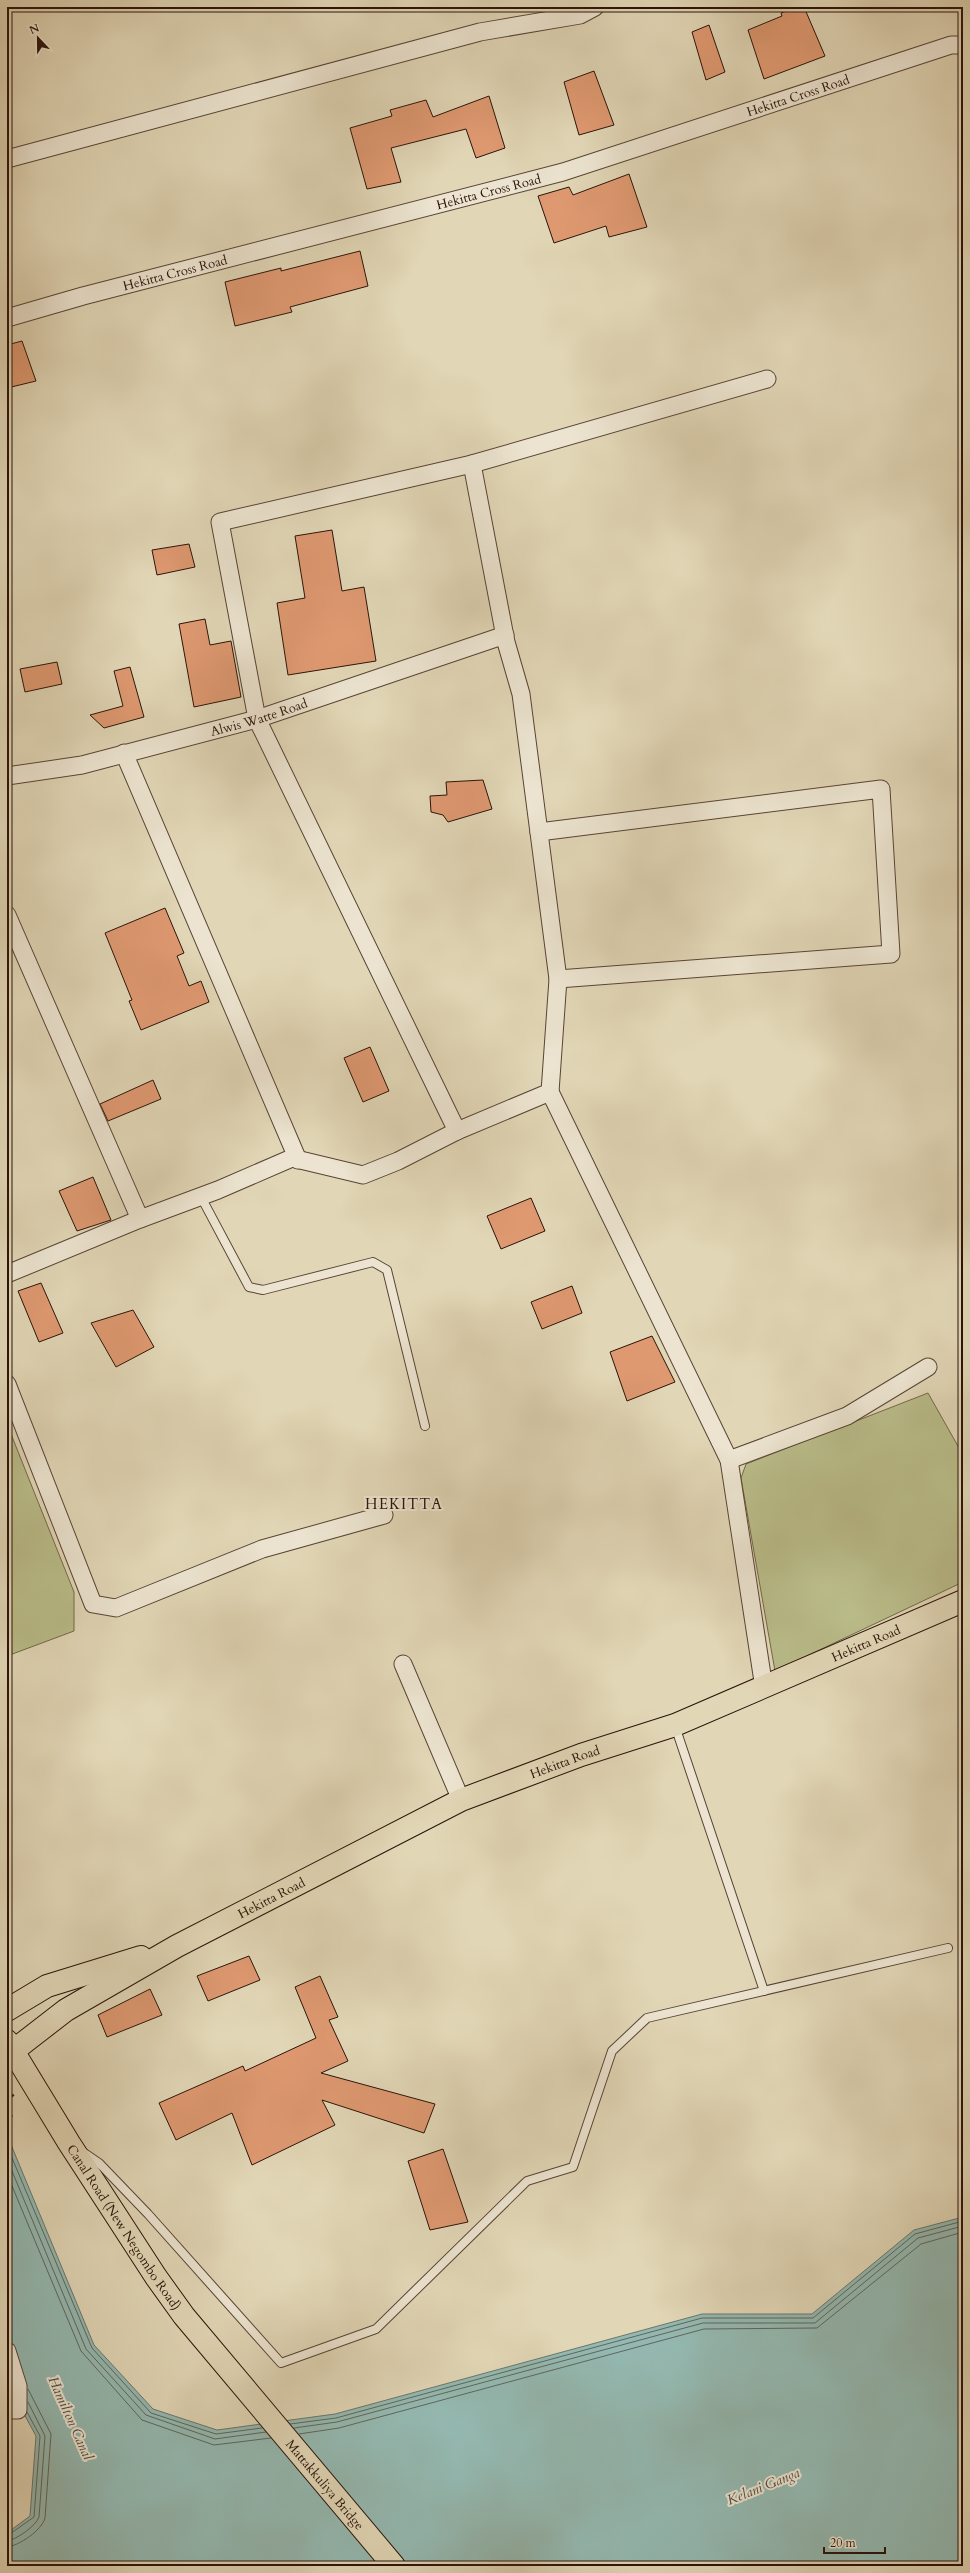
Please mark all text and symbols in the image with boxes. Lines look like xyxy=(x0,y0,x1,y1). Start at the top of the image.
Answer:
north arrow xyxy=(18,18,58,58)
text: N xyxy=(27,20,42,38)
street label: Hekitta Cross Road xyxy=(744,71,852,121)
street label: Hekitta Cross Road xyxy=(435,170,543,214)
street label: Hekitta Cross Road xyxy=(121,251,229,295)
street label: Alwis Watte Road xyxy=(208,695,310,741)
district label: HEKITTA xyxy=(365,1494,443,1514)
street label: Hekitta Road xyxy=(829,1621,903,1667)
street label: Hekitta Road xyxy=(527,1742,602,1783)
street label: Hekitta Road xyxy=(235,1874,308,1923)
street label: Canal Road (New Negombo Road) xyxy=(62,2141,185,2314)
water label: Hamilton Canal xyxy=(44,2373,98,2464)
street label: Mattakkuliya Bridge xyxy=(281,2436,368,2534)
water label: Kelani Ganga xyxy=(724,2463,802,2510)
scale bar xyxy=(824,2529,885,2555)
text: 20 m xyxy=(830,2535,857,2551)

